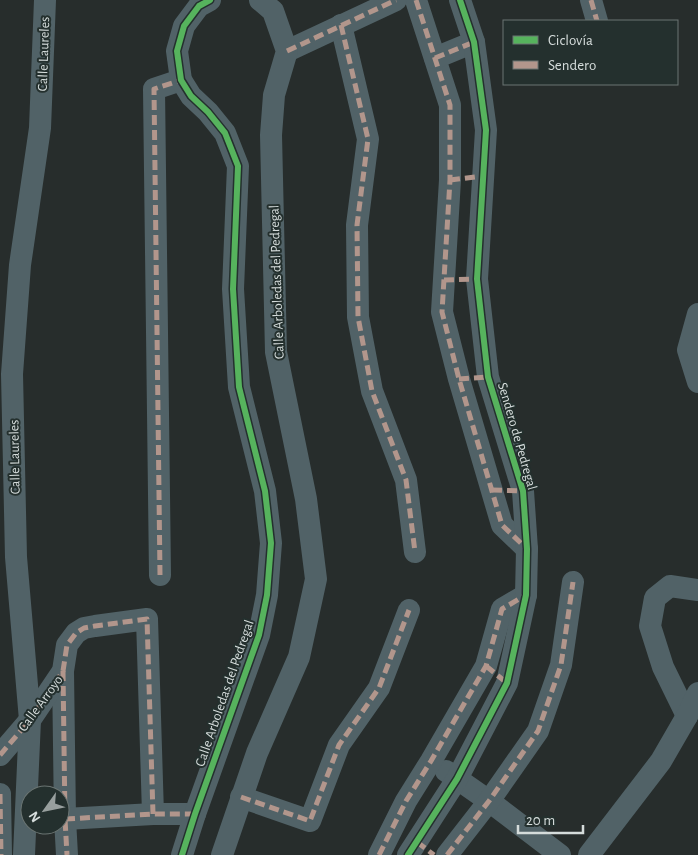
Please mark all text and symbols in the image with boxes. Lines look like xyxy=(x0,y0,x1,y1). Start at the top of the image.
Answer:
street label: Calle Laureles xyxy=(36,16,52,92)
legend xyxy=(503,20,678,85)
text: Ciclovía xyxy=(548,33,593,48)
text: Sendero xyxy=(548,58,596,73)
street label: Calle Arboledas del Pedregal xyxy=(267,205,287,359)
street label: Sendero de Pedregal xyxy=(495,381,539,492)
street label: Calle Laureles xyxy=(7,419,23,494)
street label: Calle Arboledas del Pedregal xyxy=(193,618,257,769)
street label: Calle Arroyo xyxy=(16,673,66,734)
north arrow xyxy=(20,785,70,835)
scale bar xyxy=(518,802,583,834)
text: N xyxy=(26,809,43,824)
text: 20 m xyxy=(526,813,555,828)

